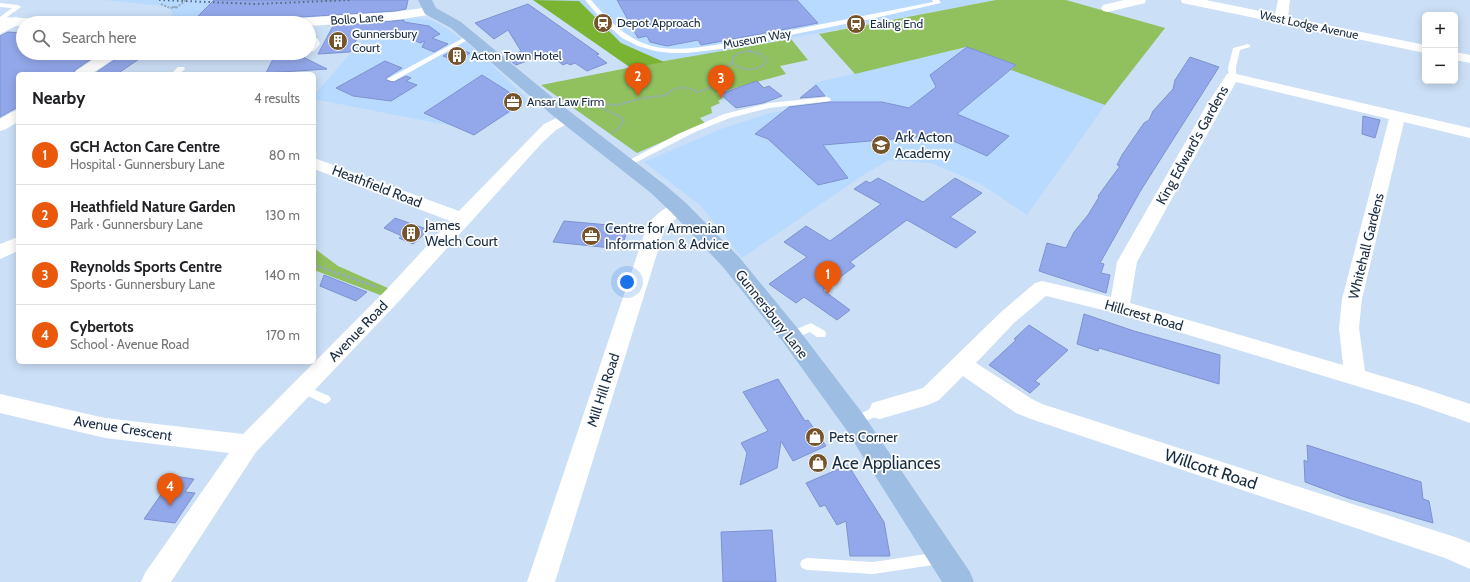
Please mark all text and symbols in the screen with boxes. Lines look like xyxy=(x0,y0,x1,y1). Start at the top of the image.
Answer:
street label: West Lodge Avenue xyxy=(1258,7,1360,42)
street label: Bollo Lane xyxy=(330,9,384,28)
station icon: Depot Approach xyxy=(592,12,614,34)
map controls xyxy=(1422,12,1458,84)
button: + xyxy=(1422,12,1458,48)
station icon: Ealing End xyxy=(845,13,867,35)
place label: Depot Approach xyxy=(617,15,700,30)
search box xyxy=(16,16,316,60)
place label: Ealing End xyxy=(870,16,923,31)
street label: Museum Way xyxy=(722,25,792,52)
place label: Gunnersbury Court xyxy=(352,26,417,55)
icon: search xyxy=(30,27,52,49)
text: Search here xyxy=(62,29,137,47)
building icon: Gunnersbury Court xyxy=(327,30,349,52)
building icon: Acton Town Hotel xyxy=(446,45,468,67)
place label: Acton Town Hotel xyxy=(471,48,562,63)
button: − xyxy=(1422,48,1458,84)
pin: 2 xyxy=(625,63,651,96)
pin: 3 xyxy=(708,65,734,98)
street label: King Edward's Gardens xyxy=(1152,82,1232,208)
text: Nearby xyxy=(32,88,85,108)
text: 4 results xyxy=(254,90,300,106)
office icon: Ansar Law Firm xyxy=(502,91,524,113)
place label: Ansar Law Firm xyxy=(527,94,604,109)
place label: Ark Acton Academy xyxy=(895,128,953,162)
school or university icon: Ark Acton Academy xyxy=(870,134,892,156)
text: GCH Acton Care Centre xyxy=(70,138,220,156)
text: 1 xyxy=(43,147,47,163)
text: 80 m xyxy=(269,147,300,163)
text: Hospital · Gunnersbury Lane xyxy=(70,156,225,172)
street label: Heathfield Road xyxy=(329,161,425,211)
street label: Whitehall Gardens xyxy=(1344,191,1388,301)
text: Heathfield Nature Garden xyxy=(70,198,236,216)
text: 2 xyxy=(42,207,48,223)
text: 130 m xyxy=(265,207,300,223)
text: Park · Gunnersbury Lane xyxy=(70,216,203,232)
place label: James Welch Court xyxy=(424,216,498,250)
place label: Centre for Armenian Information & Advice xyxy=(605,219,729,253)
building icon: James Welch Court xyxy=(400,222,422,244)
office icon: Centre for Armenian Information & Advice xyxy=(580,225,602,247)
text: Reynolds Sports Centre xyxy=(70,258,222,276)
pin: 1 xyxy=(815,261,841,294)
street label: Gunnersbury Lane xyxy=(732,266,812,362)
text: 3 xyxy=(41,267,49,283)
text: 140 m xyxy=(265,267,300,283)
your location xyxy=(617,272,637,292)
text: Sports · Gunnersbury Lane xyxy=(70,276,215,292)
street label: Hillcrest Road xyxy=(1103,295,1185,335)
street label: Avenue Road xyxy=(324,297,392,365)
text: Cybertots xyxy=(70,318,134,336)
text: 4 xyxy=(41,327,49,343)
text: 170 m xyxy=(266,327,300,343)
text: School · Avenue Road xyxy=(70,336,189,352)
street label: Mill Hill Road xyxy=(583,351,623,429)
street label: Avenue Crescent xyxy=(73,411,174,445)
shop icon: Pets Corner xyxy=(804,426,826,448)
place label: Pets Corner xyxy=(829,428,898,446)
street label: Willcott Road xyxy=(1162,445,1260,493)
shop icon: Ace Appliances xyxy=(807,452,829,474)
place label: Ace Appliances xyxy=(832,453,940,473)
pin: 4 xyxy=(157,473,183,506)

